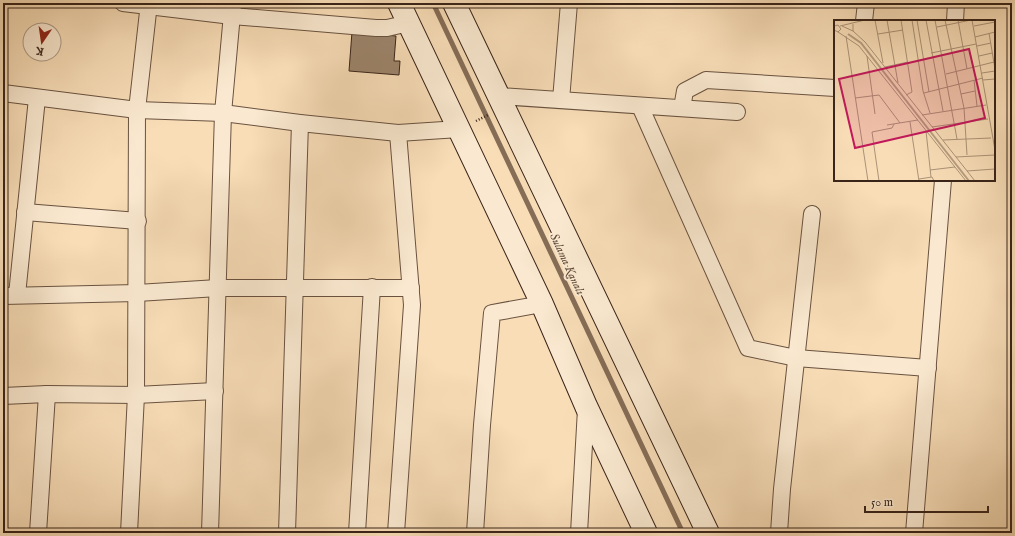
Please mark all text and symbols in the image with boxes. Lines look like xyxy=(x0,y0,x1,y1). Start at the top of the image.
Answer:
inset map xyxy=(834,20,995,181)
north arrow xyxy=(22,22,62,62)
text: K xyxy=(34,43,45,58)
water label: Sulama Kanalı xyxy=(546,231,588,297)
scale bar xyxy=(865,488,988,514)
text: 50 m xyxy=(871,495,893,510)

